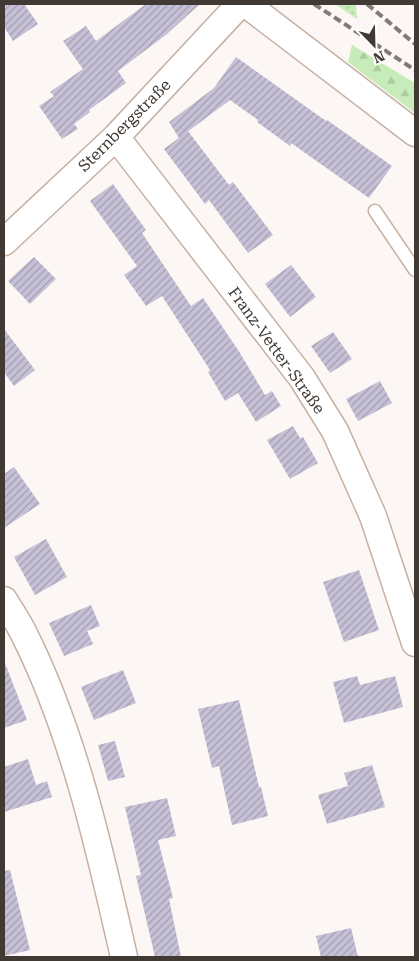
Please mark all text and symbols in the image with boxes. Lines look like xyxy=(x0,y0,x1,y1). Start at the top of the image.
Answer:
north arrow xyxy=(349,20,399,70)
text: N xyxy=(371,47,387,67)
street label: Sternbergstraße xyxy=(74,75,175,176)
street label: Franz-Vetter-Straße xyxy=(224,283,329,418)

